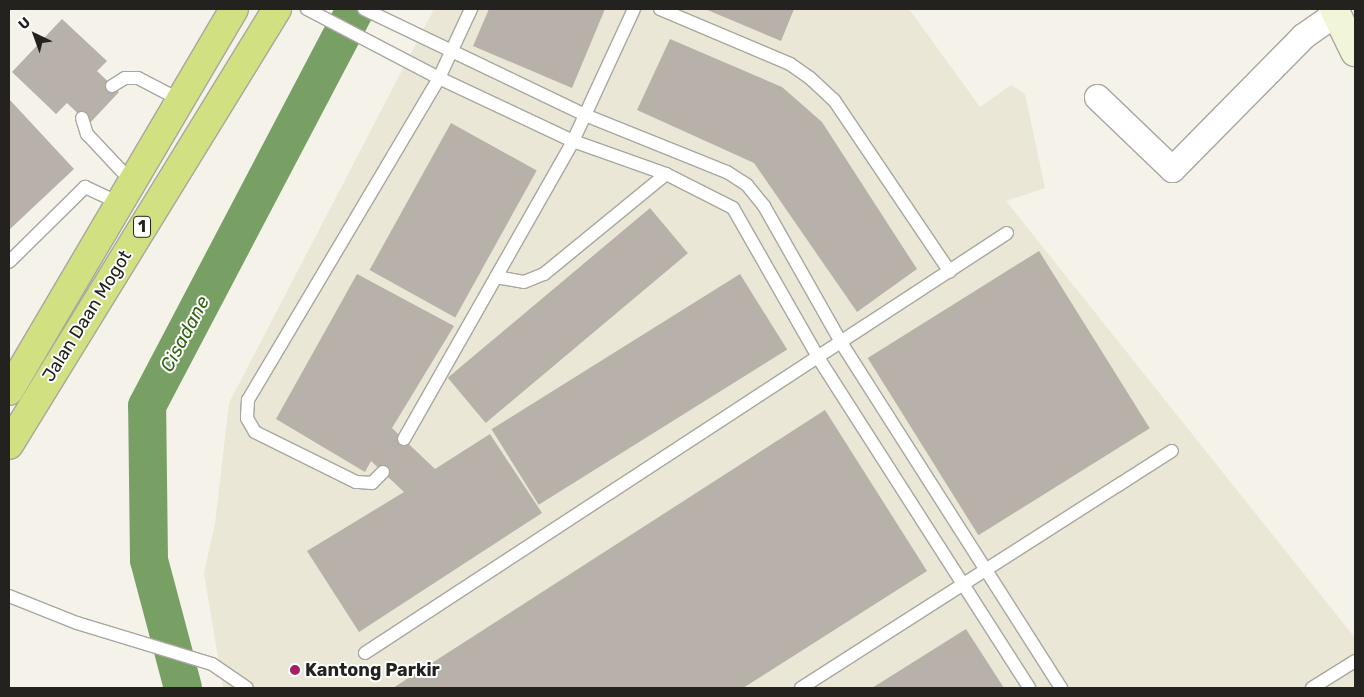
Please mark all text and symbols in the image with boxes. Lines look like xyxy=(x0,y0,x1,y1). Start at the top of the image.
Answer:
north arrow xyxy=(10,10,60,60)
text: U xyxy=(15,14,34,33)
road number: 1 xyxy=(132,213,152,240)
street label: Jalan Daan Mogot xyxy=(38,246,136,386)
water label: Cisadane xyxy=(156,292,214,376)
place label: Kantong Parkir xyxy=(305,659,440,681)
marker: Kantong Parkir xyxy=(289,664,301,676)

